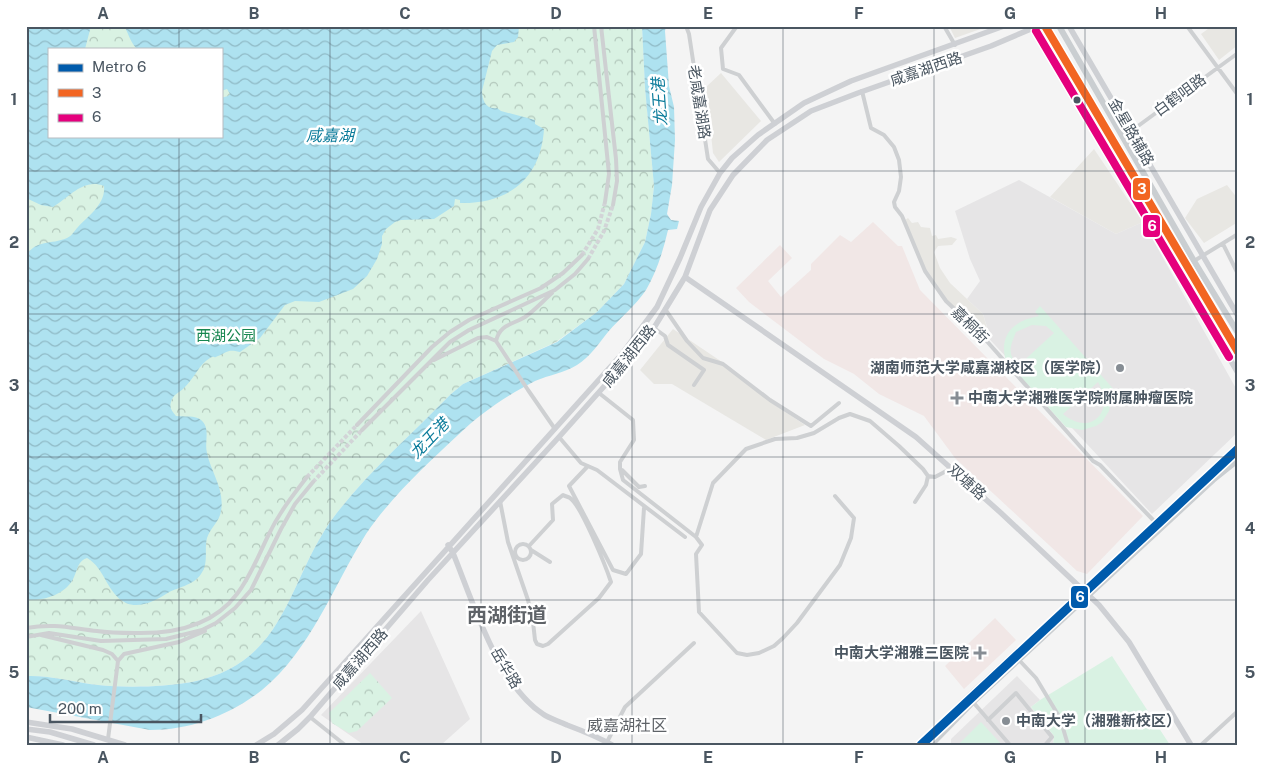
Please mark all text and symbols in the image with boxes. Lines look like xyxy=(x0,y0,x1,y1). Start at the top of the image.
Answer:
text: A xyxy=(97,4,109,23)
text: B xyxy=(249,4,260,23)
text: C xyxy=(399,4,411,23)
text: D xyxy=(550,4,562,23)
text: E xyxy=(703,4,713,23)
text: F xyxy=(854,4,864,23)
text: G xyxy=(1004,4,1016,23)
text: H xyxy=(1155,4,1167,23)
legend xyxy=(48,48,222,138)
street label: 咸嘉湖西路 xyxy=(888,48,964,89)
text: Metro 6 xyxy=(92,58,146,75)
street label: 老咸嘉湖路 xyxy=(685,64,714,140)
street label: 白鹤咀路 xyxy=(1150,70,1209,119)
water label: 龙王港 xyxy=(648,75,671,127)
text: 3 xyxy=(92,84,101,101)
text: 1 xyxy=(11,90,17,109)
text: 1 xyxy=(1247,90,1253,109)
unlabelled marker xyxy=(1072,95,1082,105)
street label: 金星路辅路 xyxy=(1105,95,1158,168)
text: 6 xyxy=(92,108,101,125)
water label: 咸嘉湖 xyxy=(306,126,357,145)
line badge: 3 xyxy=(1132,177,1151,201)
text: 3 xyxy=(1137,181,1147,197)
line badge: 6 xyxy=(1142,214,1161,238)
text: 6 xyxy=(1147,218,1157,234)
text: 2 xyxy=(9,233,19,252)
text: 2 xyxy=(1245,233,1255,252)
street label: 嘉桐街 xyxy=(948,303,992,347)
street label: 咸嘉湖西路 xyxy=(598,321,659,390)
park label: 西湖公园 xyxy=(196,327,256,344)
place label: 湖南师范大学咸嘉湖校区（医学院） xyxy=(870,359,1110,376)
marker: 湖南师范大学咸嘉湖校区（医学院） xyxy=(1114,362,1126,374)
text: 3 xyxy=(9,376,19,395)
text: 3 xyxy=(1245,376,1255,395)
place label: 中南大学湘雅医学院附属肿瘤医院 xyxy=(968,389,1193,406)
marker: 中南大学湘雅医学院附属肿瘤医院 xyxy=(950,391,964,405)
water label: 龙王港 xyxy=(406,413,454,462)
street label: 双塘路 xyxy=(945,460,990,503)
text: 4 xyxy=(9,519,20,538)
text: 4 xyxy=(1245,519,1256,538)
line badge: 6 xyxy=(1070,585,1089,609)
text: 6 xyxy=(1075,589,1085,605)
district label: 西湖街道 xyxy=(467,603,547,627)
street label: 咸嘉湖西路 xyxy=(329,625,391,693)
street label: 岳华路 xyxy=(488,644,525,691)
place label: 中南大学湘雅三医院 xyxy=(834,644,969,661)
marker: 中南大学湘雅三医院 xyxy=(973,646,987,660)
text: 5 xyxy=(9,663,20,682)
text: 5 xyxy=(1245,663,1256,682)
scale bar xyxy=(50,691,201,723)
text: 200 m xyxy=(58,700,102,717)
place label: 中南大学（湘雅新校区） xyxy=(1016,712,1181,729)
marker: 中南大学（湘雅新校区） xyxy=(1000,715,1012,727)
district label: 威嘉湖社区 xyxy=(587,716,667,735)
text: A xyxy=(97,748,109,767)
text: B xyxy=(249,748,260,767)
text: C xyxy=(399,748,411,767)
text: D xyxy=(550,748,562,767)
text: E xyxy=(703,748,713,767)
text: F xyxy=(854,748,864,767)
text: G xyxy=(1004,748,1016,767)
text: H xyxy=(1155,748,1167,767)

